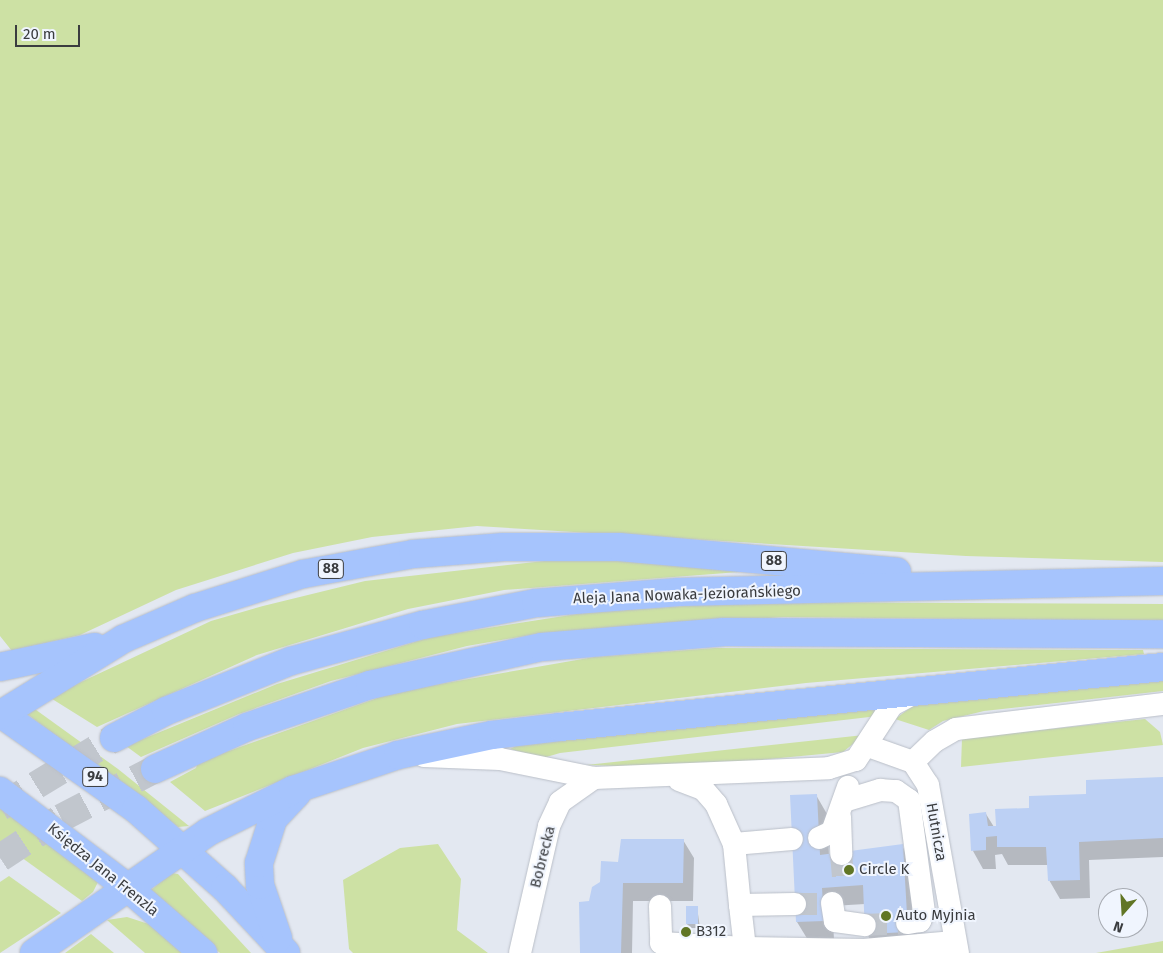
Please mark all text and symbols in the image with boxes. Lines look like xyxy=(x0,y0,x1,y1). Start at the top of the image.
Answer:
scale bar xyxy=(18,15,82,47)
text: 20 m xyxy=(23,25,56,43)
road number: 88 xyxy=(760,550,788,572)
road number: 88 xyxy=(317,558,345,580)
street label: Aleja Jana Nowaka-Jeziorańskiego xyxy=(573,582,801,608)
road number: 94 xyxy=(81,766,109,789)
street label: Hutnicza xyxy=(922,801,950,863)
street label: Księdza Jana Frenzla xyxy=(44,820,162,920)
street label: Bobrecka xyxy=(527,824,559,890)
place label: Circle K xyxy=(859,861,909,879)
marker: Circle K xyxy=(843,864,855,876)
north arrow xyxy=(1098,888,1148,938)
place label: Auto Myjnia xyxy=(896,907,976,925)
marker: Auto Myjnia xyxy=(880,910,892,922)
text: N xyxy=(1111,917,1125,936)
place label: B312 xyxy=(696,923,726,941)
marker: B312 xyxy=(680,926,692,938)

